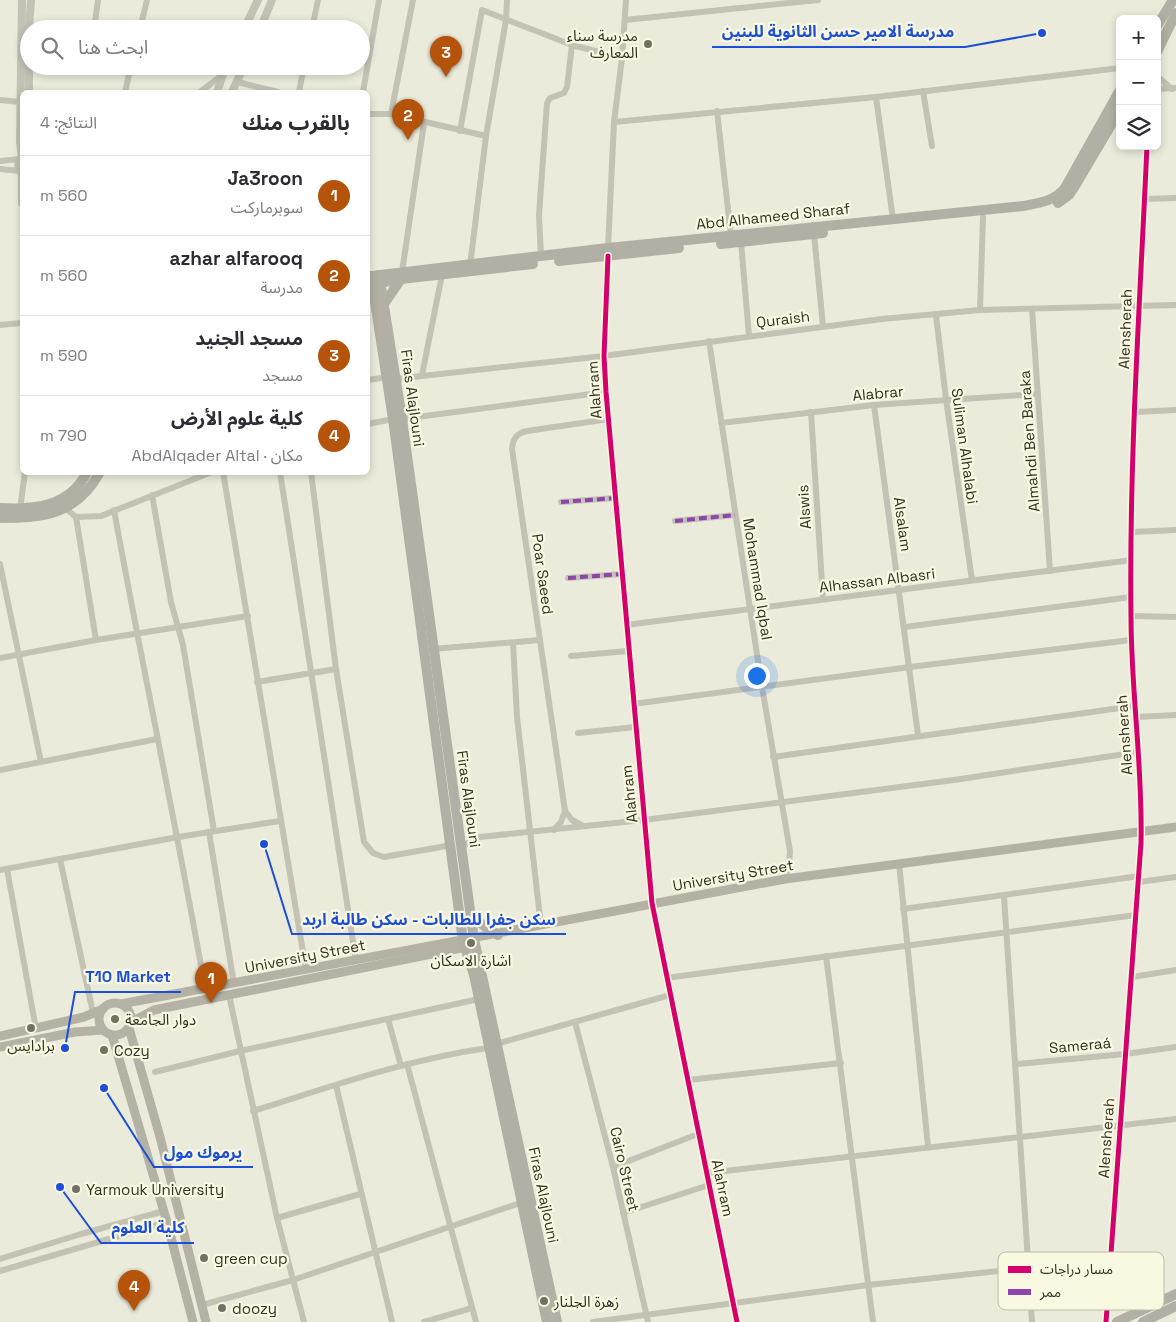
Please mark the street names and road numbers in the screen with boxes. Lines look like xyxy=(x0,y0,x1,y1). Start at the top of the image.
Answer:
street label: Abd Alhameed Sharaf xyxy=(695,198,851,234)
street label: Alensherah xyxy=(1114,288,1136,370)
street label: Quraish xyxy=(755,306,811,332)
street label: Firas Alajlouni xyxy=(397,348,429,448)
street label: Alahram xyxy=(583,360,605,420)
street label: Almahdi Ben Baraka xyxy=(1015,369,1043,512)
street label: Alabrar xyxy=(852,381,905,405)
street label: Suliman Alhalabi xyxy=(947,387,983,505)
street label: Alswis xyxy=(793,484,815,530)
street label: Alsalam xyxy=(890,496,916,552)
street label: Mohammad Iqbal xyxy=(739,517,777,641)
street label: Poar Saeed xyxy=(528,532,558,616)
street label: Alhassan Albasri xyxy=(818,563,936,597)
street label: Alensherah xyxy=(1112,694,1136,776)
street label: Firas Alajlouni xyxy=(453,749,485,849)
street label: Alahram xyxy=(617,764,641,824)
street label: University Street xyxy=(671,855,795,895)
street label: University Street xyxy=(243,935,367,977)
street label: Sameraá xyxy=(1048,1033,1112,1057)
street label: Alensherah xyxy=(1094,1097,1118,1179)
street label: Cairo Street xyxy=(606,1125,644,1213)
street label: Firas Alajlouni xyxy=(525,1145,563,1245)
street label: Alahram xyxy=(708,1158,738,1218)

